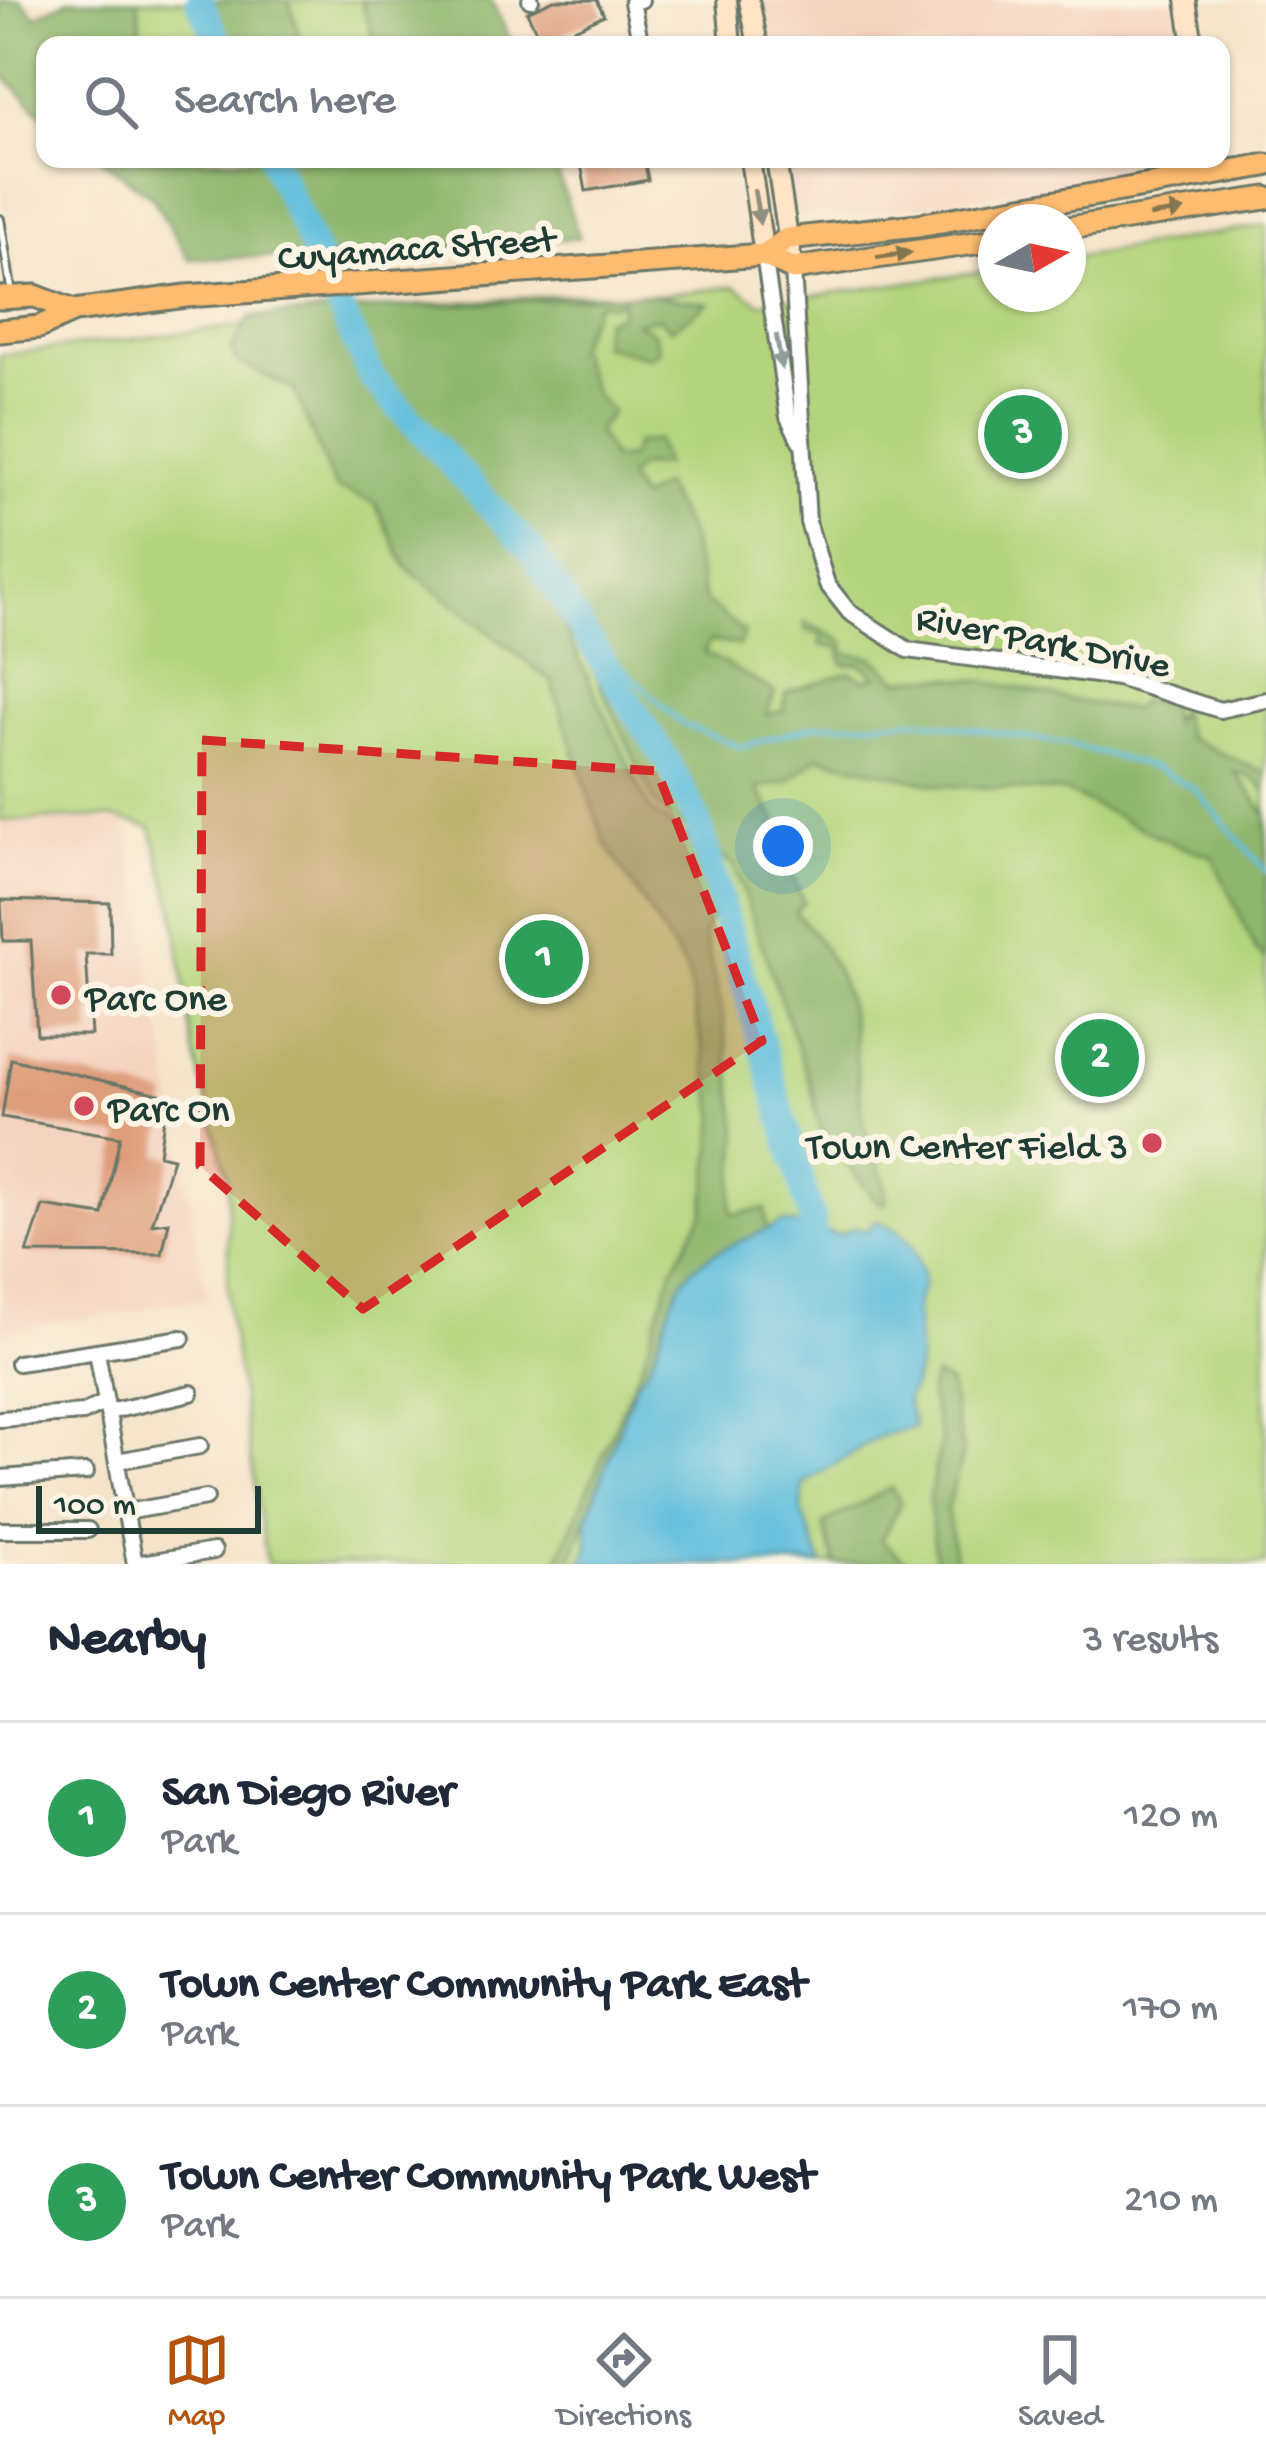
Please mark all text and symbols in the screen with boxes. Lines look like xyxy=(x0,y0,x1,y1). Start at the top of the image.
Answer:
search box xyxy=(36,36,1230,168)
icon: search xyxy=(78,69,144,135)
text: Search here xyxy=(174,76,396,129)
one-way arrow xyxy=(748,189,767,226)
one-way arrow xyxy=(1149,203,1186,222)
north arrow xyxy=(978,204,1086,312)
street label: Cuyamaca Street xyxy=(276,219,560,285)
one-way arrow xyxy=(876,245,914,264)
one-way arrow xyxy=(769,334,788,371)
pin: 3 xyxy=(984,389,1062,479)
street label: River Park Drive xyxy=(912,598,1174,692)
your location xyxy=(753,816,813,876)
pin: 1 xyxy=(505,914,583,1004)
place label: Parc One xyxy=(83,979,227,1025)
marker: Parc One xyxy=(48,982,74,1008)
pin: 2 xyxy=(1061,1013,1139,1103)
place label: Parc On xyxy=(106,1090,230,1136)
marker: Parc On xyxy=(71,1093,97,1119)
place label: Town Center Field 3 xyxy=(804,1127,1128,1173)
marker: Town Center Field 3 xyxy=(1139,1130,1165,1156)
scale bar xyxy=(36,1480,261,1533)
text: 100 m xyxy=(54,1488,136,1526)
text: Nearby xyxy=(48,1612,206,1672)
text: 3 results xyxy=(1083,1619,1218,1665)
text: San Diego River xyxy=(162,1768,454,1821)
text: 1 xyxy=(79,1795,95,1841)
text: 120 m xyxy=(1124,1795,1218,1841)
text: Park xyxy=(162,1821,236,1867)
text: Town Center Community Park East xyxy=(162,1960,806,2013)
text: 2 xyxy=(77,1987,97,2033)
text: 170 m xyxy=(1123,1987,1218,2033)
text: Park xyxy=(162,2013,236,2059)
text: Town Center Community Park West xyxy=(162,2152,815,2205)
text: 3 xyxy=(77,2179,97,2225)
text: 210 m xyxy=(1124,2179,1218,2225)
text: Park xyxy=(162,2205,236,2251)
tab: Map xyxy=(164,2327,230,2437)
tab: Directions xyxy=(557,2327,691,2437)
tab: Saved xyxy=(1018,2327,1102,2437)

